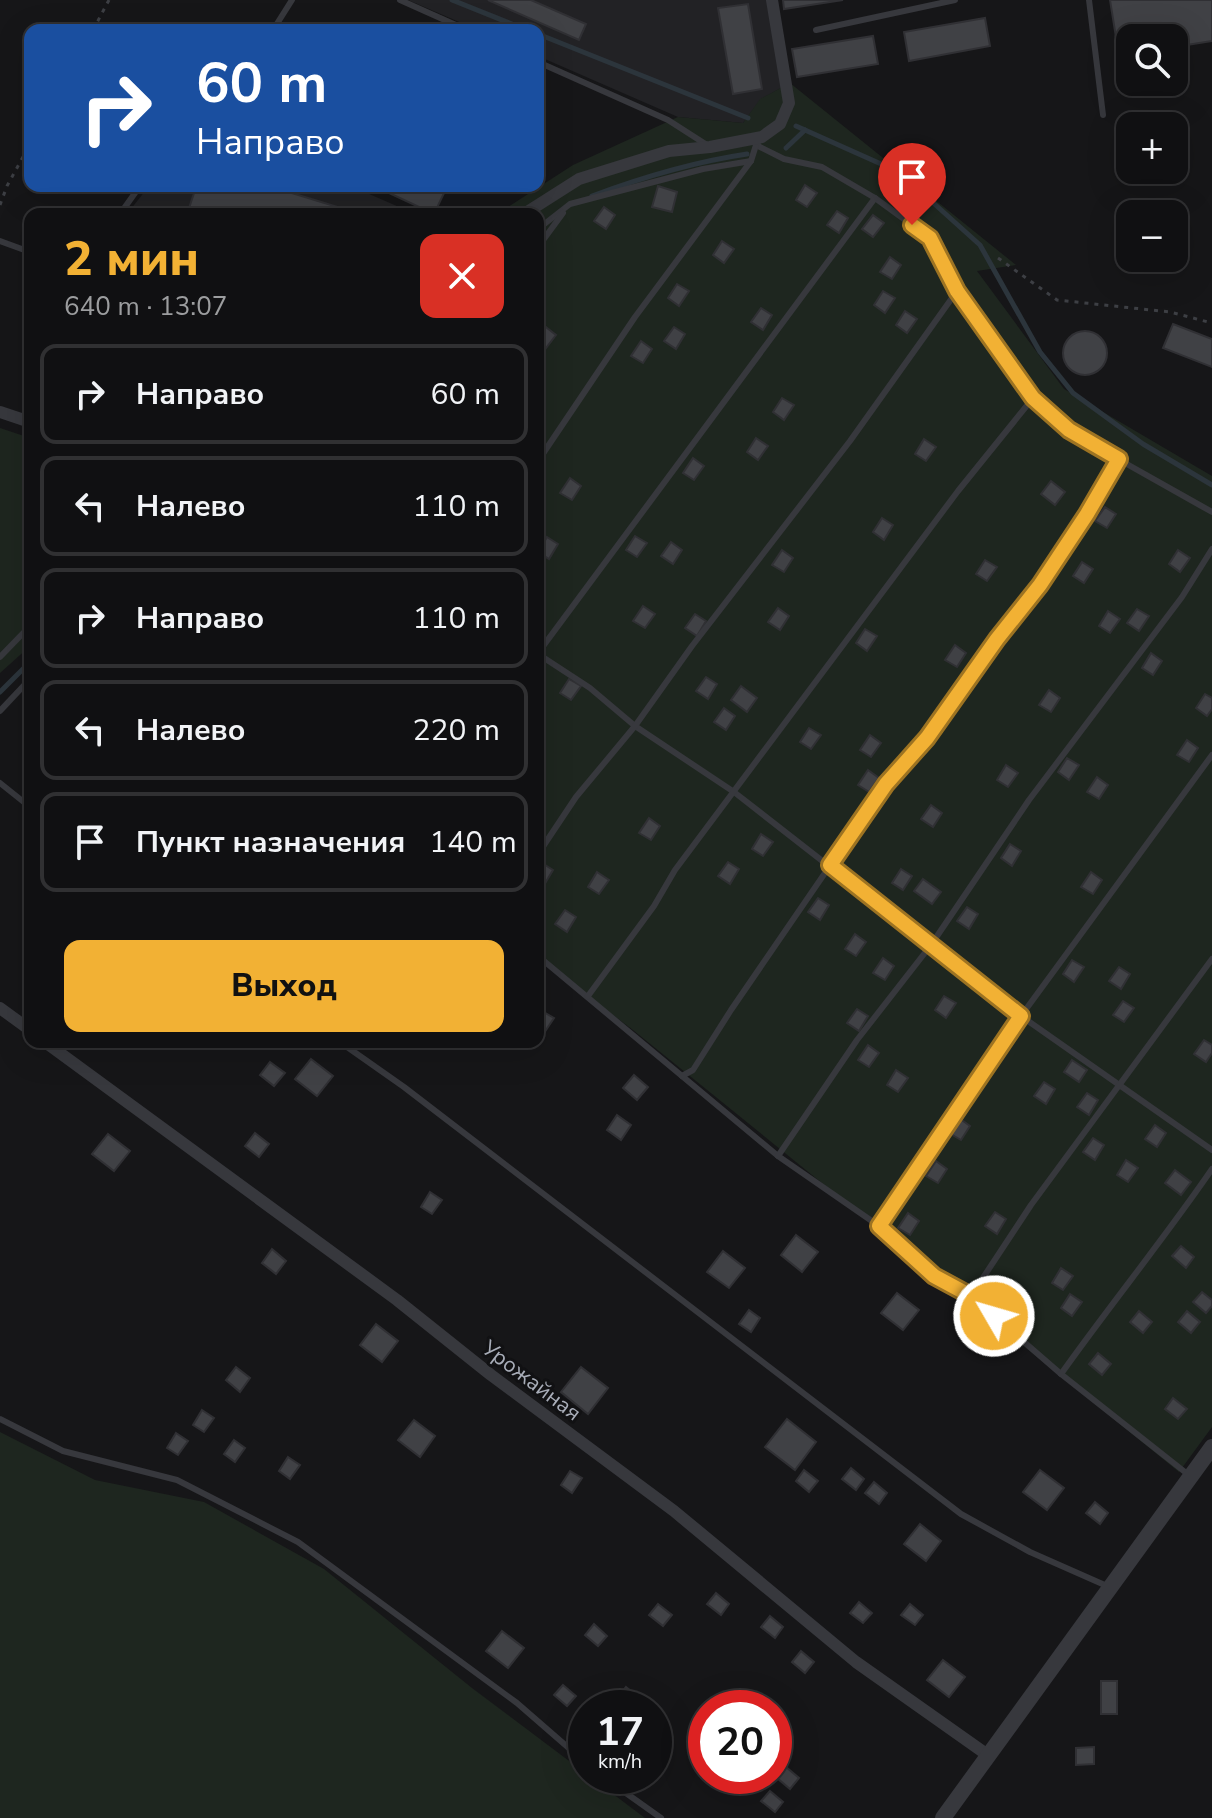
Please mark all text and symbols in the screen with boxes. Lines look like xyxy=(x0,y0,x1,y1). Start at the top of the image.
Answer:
map controls xyxy=(1116,24,1188,272)
button: search xyxy=(1116,24,1188,96)
text: 60 m xyxy=(196,45,327,122)
icon: right xyxy=(64,56,168,160)
button: + xyxy=(1116,112,1188,184)
text: Направо xyxy=(196,118,345,167)
pin xyxy=(878,143,946,225)
icon: arrive xyxy=(890,155,934,199)
button: − xyxy=(1116,200,1188,272)
text: 2 мин xyxy=(64,226,199,292)
button: close xyxy=(420,234,504,318)
text: 640 m · 13:07 xyxy=(64,289,227,324)
icon: right xyxy=(68,372,112,416)
text: Направо xyxy=(136,374,264,415)
text: 60 m xyxy=(431,374,500,415)
icon: left xyxy=(68,484,112,528)
text: Налево xyxy=(136,486,245,527)
text: 110 m xyxy=(413,486,500,527)
icon: right xyxy=(68,596,112,640)
text: Направо xyxy=(136,598,264,639)
text: 110 m xyxy=(413,598,500,639)
icon: left xyxy=(68,708,112,752)
text: Налево xyxy=(136,710,245,751)
text: 220 m xyxy=(413,710,500,751)
icon: arrive xyxy=(68,820,112,864)
text: Пункт назначения xyxy=(136,822,405,863)
text: 140 m xyxy=(429,822,517,863)
button: Выход xyxy=(64,940,504,1032)
position arrow xyxy=(952,1274,1036,1358)
street label: Урожайная xyxy=(475,1333,587,1428)
speed limit sign: 20 xyxy=(688,1690,792,1794)
text: 17 xyxy=(596,1705,644,1759)
text: km/h xyxy=(598,1748,642,1775)

